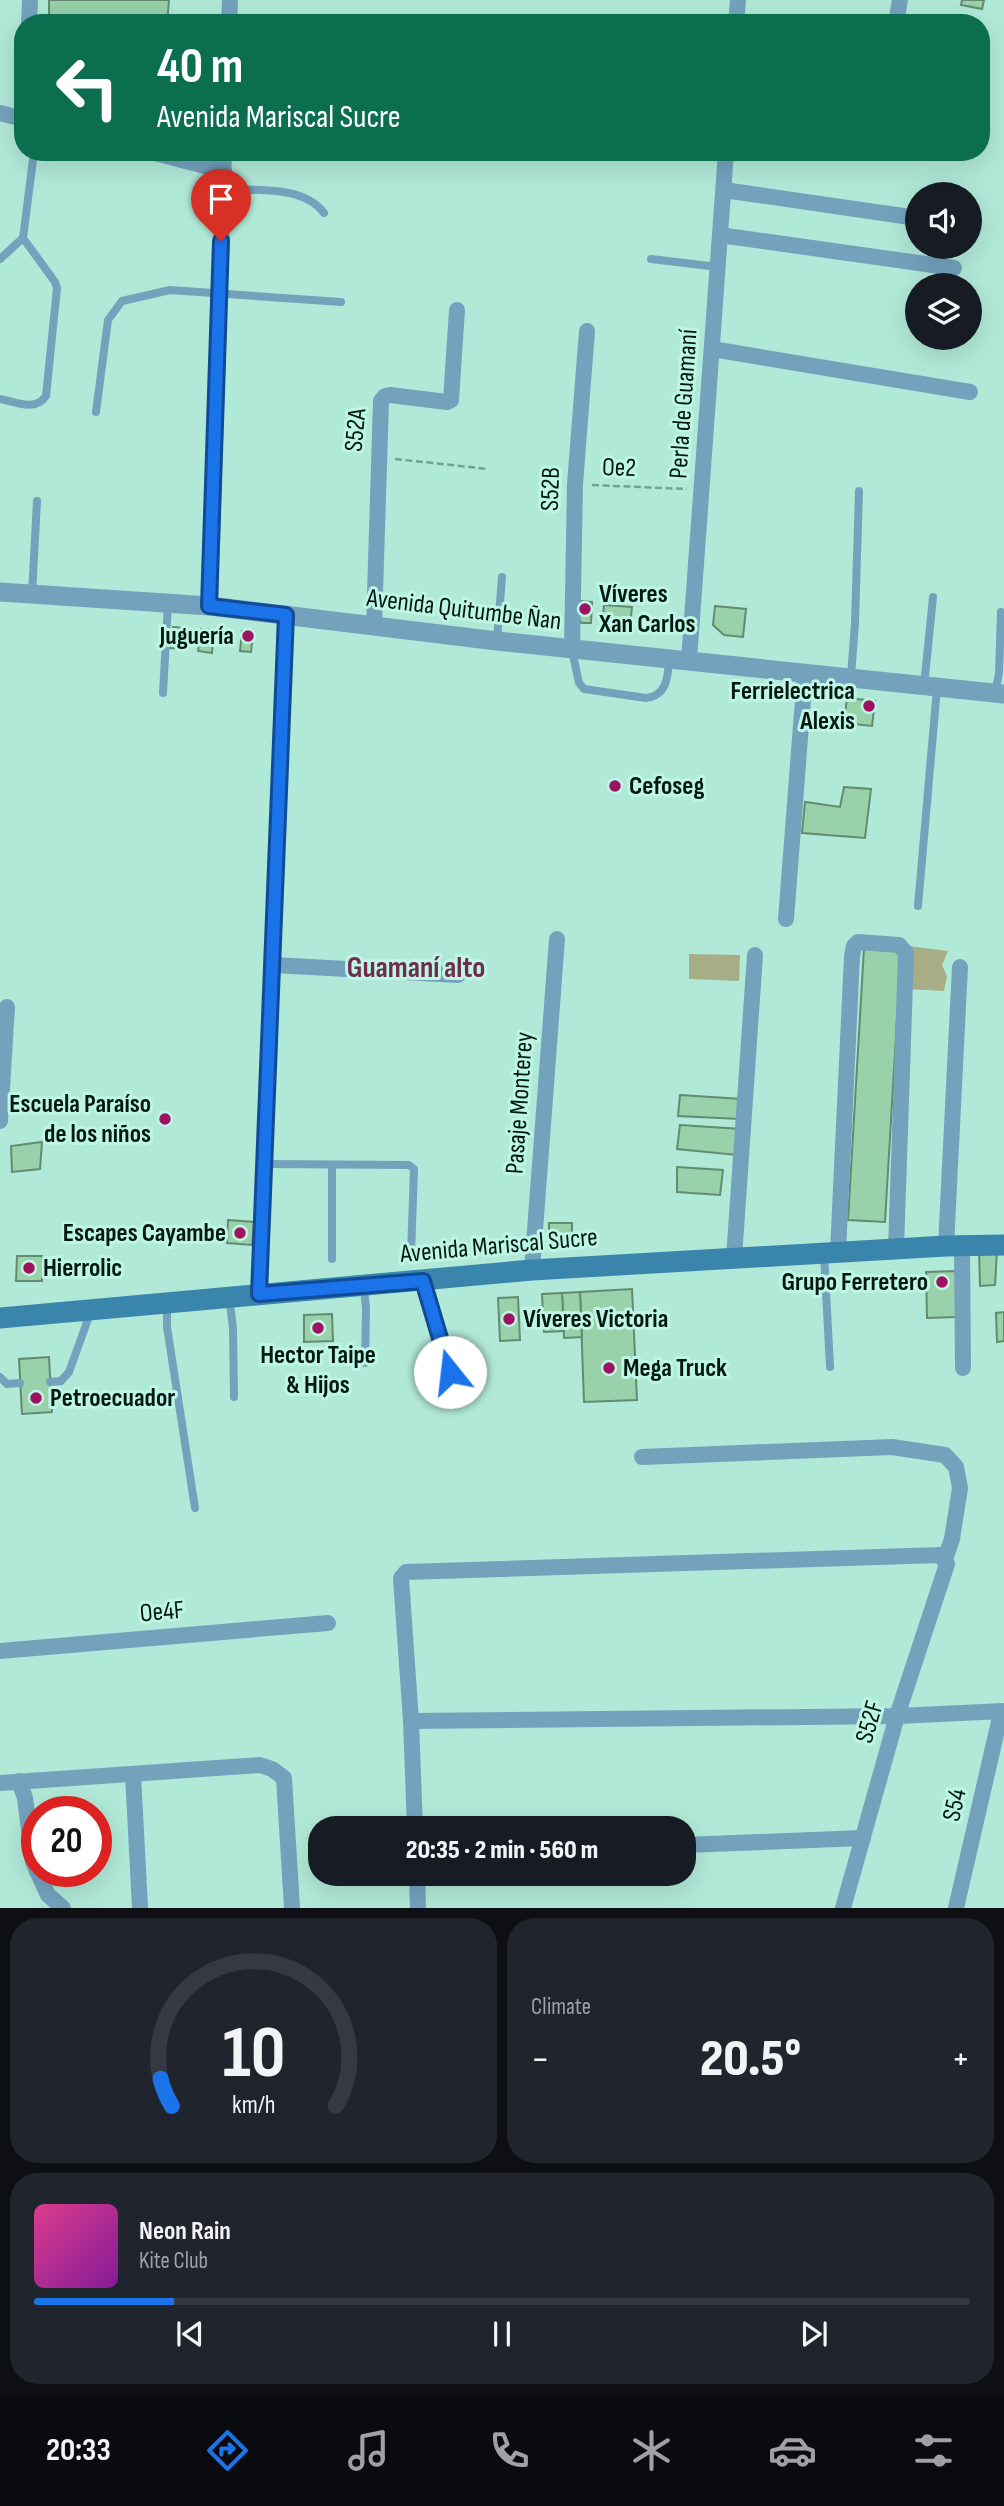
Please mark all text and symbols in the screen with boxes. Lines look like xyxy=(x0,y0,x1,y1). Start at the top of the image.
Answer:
text: 40 m xyxy=(157,38,243,97)
icon: left xyxy=(42,42,133,133)
text: Avenida Mariscal Sucre xyxy=(157,98,401,137)
pin xyxy=(191,169,251,241)
icon: arrive xyxy=(202,180,240,218)
map controls xyxy=(905,182,982,350)
button: sound xyxy=(905,182,982,259)
button: layers xyxy=(905,273,982,350)
street label: Perla de Guamaní xyxy=(663,328,705,480)
street label: S52A xyxy=(339,406,373,453)
street label: Oe2 xyxy=(601,452,637,484)
street label: S52B xyxy=(535,467,567,511)
place label: Víveres Xan Carlos xyxy=(598,579,696,640)
street label: Avenida Quitumbe Ñan xyxy=(364,583,563,637)
marker: Víveres Xan Carlos xyxy=(577,601,593,617)
place label: Juguería xyxy=(158,621,234,652)
marker: Juguería xyxy=(240,628,256,644)
place label: Ferrielectrica Alexis xyxy=(731,676,855,737)
marker: Ferrielectrica Alexis xyxy=(861,698,877,714)
place label: Cefoseg xyxy=(629,771,704,802)
marker: Cefoseg xyxy=(607,778,623,794)
district label: Guamaní alto xyxy=(347,950,485,986)
street label: Pasaje Monterey xyxy=(500,1031,540,1175)
place label: Escuela Paraíso de los niños xyxy=(9,1089,151,1150)
marker: Escuela Paraíso de los niños xyxy=(157,1111,173,1127)
place label: Escapes Cayambe xyxy=(63,1218,226,1249)
street label: Avenida Mariscal Sucre xyxy=(398,1222,599,1270)
marker: Escapes Cayambe xyxy=(232,1225,248,1241)
place label: Hierrolic xyxy=(43,1253,122,1284)
marker: Hierrolic xyxy=(21,1260,37,1276)
place label: Grupo Ferretero xyxy=(781,1267,928,1298)
marker: Grupo Ferretero xyxy=(934,1274,950,1290)
place label: Víveres Victoria xyxy=(523,1304,668,1335)
marker: Víveres Victoria xyxy=(501,1311,517,1327)
marker: Hector Taipe & Hijos xyxy=(310,1320,326,1336)
position arrow xyxy=(413,1335,487,1409)
place label: Hector Taipe & Hijos xyxy=(260,1340,376,1401)
place label: Mega Truck xyxy=(623,1353,727,1384)
marker: Mega Truck xyxy=(601,1360,617,1376)
place label: Petroecuador xyxy=(50,1383,175,1414)
marker: Petroecuador xyxy=(28,1390,44,1406)
street label: Oe4F xyxy=(139,1595,185,1629)
street label: S52F xyxy=(849,1697,891,1747)
street label: S54 xyxy=(936,1786,974,1824)
speed limit sign: 20 xyxy=(21,1796,112,1887)
text: 20:35 · 2 min · 560 m xyxy=(406,1835,598,1866)
text: Climate xyxy=(531,1993,591,2021)
text: 10 xyxy=(222,2011,285,2099)
text: 20.5° xyxy=(700,2028,801,2091)
text: − xyxy=(531,2037,550,2082)
text: + xyxy=(951,2037,970,2082)
text: km/h xyxy=(232,2090,275,2121)
text: Neon Rain xyxy=(139,2216,231,2247)
text: Kite Club xyxy=(139,2247,208,2275)
icon: previous xyxy=(171,2315,209,2353)
icon: pause xyxy=(483,2315,521,2353)
icon: next xyxy=(795,2315,833,2353)
icon: directions xyxy=(203,2426,252,2475)
icon: music xyxy=(344,2426,393,2475)
icon: phone xyxy=(485,2426,534,2475)
icon: climate xyxy=(627,2426,676,2475)
icon: car xyxy=(768,2426,817,2475)
icon: filters xyxy=(909,2426,958,2475)
text: 20:33 xyxy=(46,2431,111,2470)

